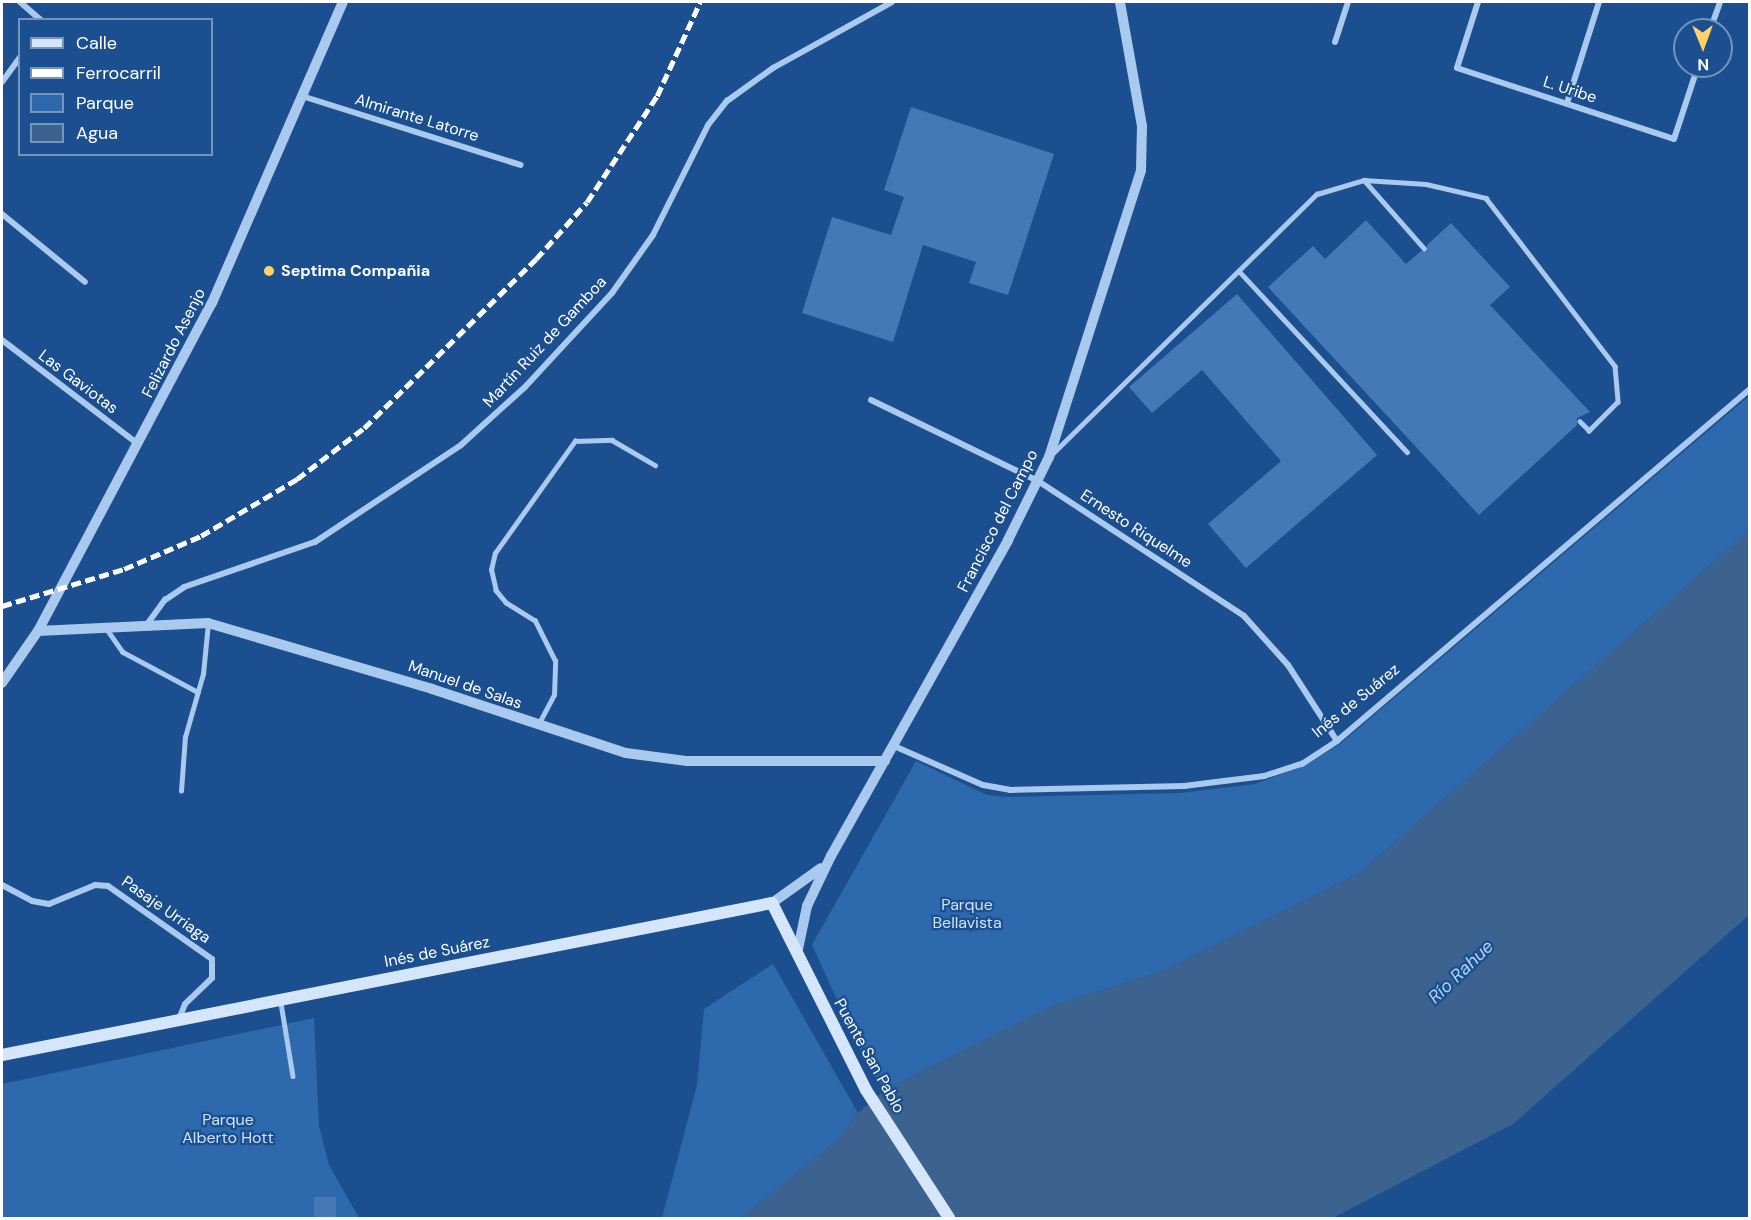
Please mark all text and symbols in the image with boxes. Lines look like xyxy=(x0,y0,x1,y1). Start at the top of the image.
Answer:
legend xyxy=(18,18,213,156)
north arrow xyxy=(1673,18,1733,78)
text: Calle xyxy=(76,31,117,55)
text: N xyxy=(1697,54,1709,75)
text: Ferrocarril xyxy=(76,61,161,85)
street label: L. Uribe xyxy=(1541,72,1599,108)
street label: Almirante Latorre xyxy=(353,90,481,146)
text: Parque xyxy=(76,91,134,115)
text: Agua xyxy=(76,121,118,145)
place label: Septima Compañia xyxy=(281,261,430,281)
marker: Septima Compañia xyxy=(262,264,276,278)
street label: Martín Ruiz de Gamboa xyxy=(479,273,611,411)
street label: Felizardo Asenjo xyxy=(138,285,210,401)
street label: Las Gaviotas xyxy=(35,346,121,418)
street label: Francisco del Campo xyxy=(954,447,1042,595)
street label: Ernesto Riquelme xyxy=(1077,486,1195,572)
street label: Manuel de Salas xyxy=(406,657,524,713)
street label: Inés de Suárez xyxy=(1308,660,1404,742)
street label: Pasaje Urriaga xyxy=(118,872,214,948)
park label: Parque Bellavista xyxy=(932,895,1002,933)
street label: Inés de Suárez xyxy=(383,932,491,972)
water label: Río Rahue xyxy=(1424,936,1498,1008)
street label: Puente San Pablo xyxy=(830,995,908,1117)
park label: Parque Alberto Hott xyxy=(182,1110,274,1148)

